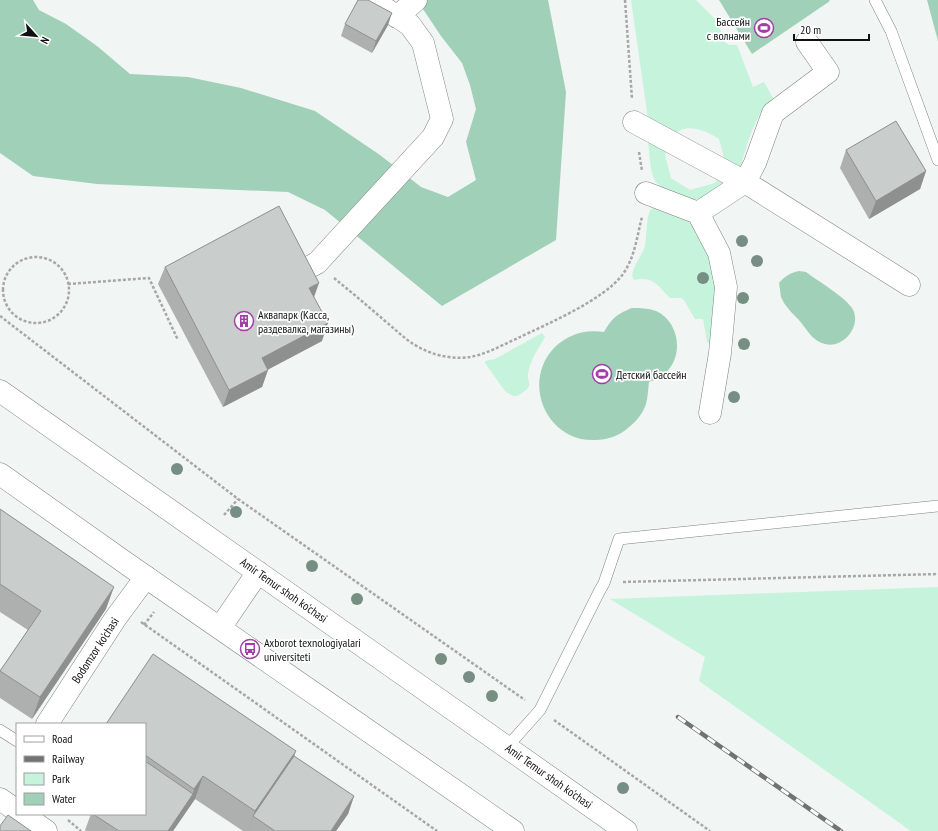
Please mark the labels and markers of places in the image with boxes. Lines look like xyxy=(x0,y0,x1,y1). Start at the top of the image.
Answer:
place label: Бассейн с волнами xyxy=(707,14,750,43)
sports icon: Бассейн с волнами xyxy=(753,17,775,39)
place label: Аквапарк (Касса, раздевалка, магазины) xyxy=(258,307,354,336)
building icon: Аквапарк (Касса, раздевалка, магазины) xyxy=(233,310,255,332)
sports icon: Детский бассейн xyxy=(591,363,613,385)
place label: Детский бассейн xyxy=(616,367,687,382)
place label: Axborot texnologiyalari universiteti xyxy=(264,635,361,664)
bus stop icon: Axborot texnologiyalari universiteti xyxy=(239,638,261,660)

